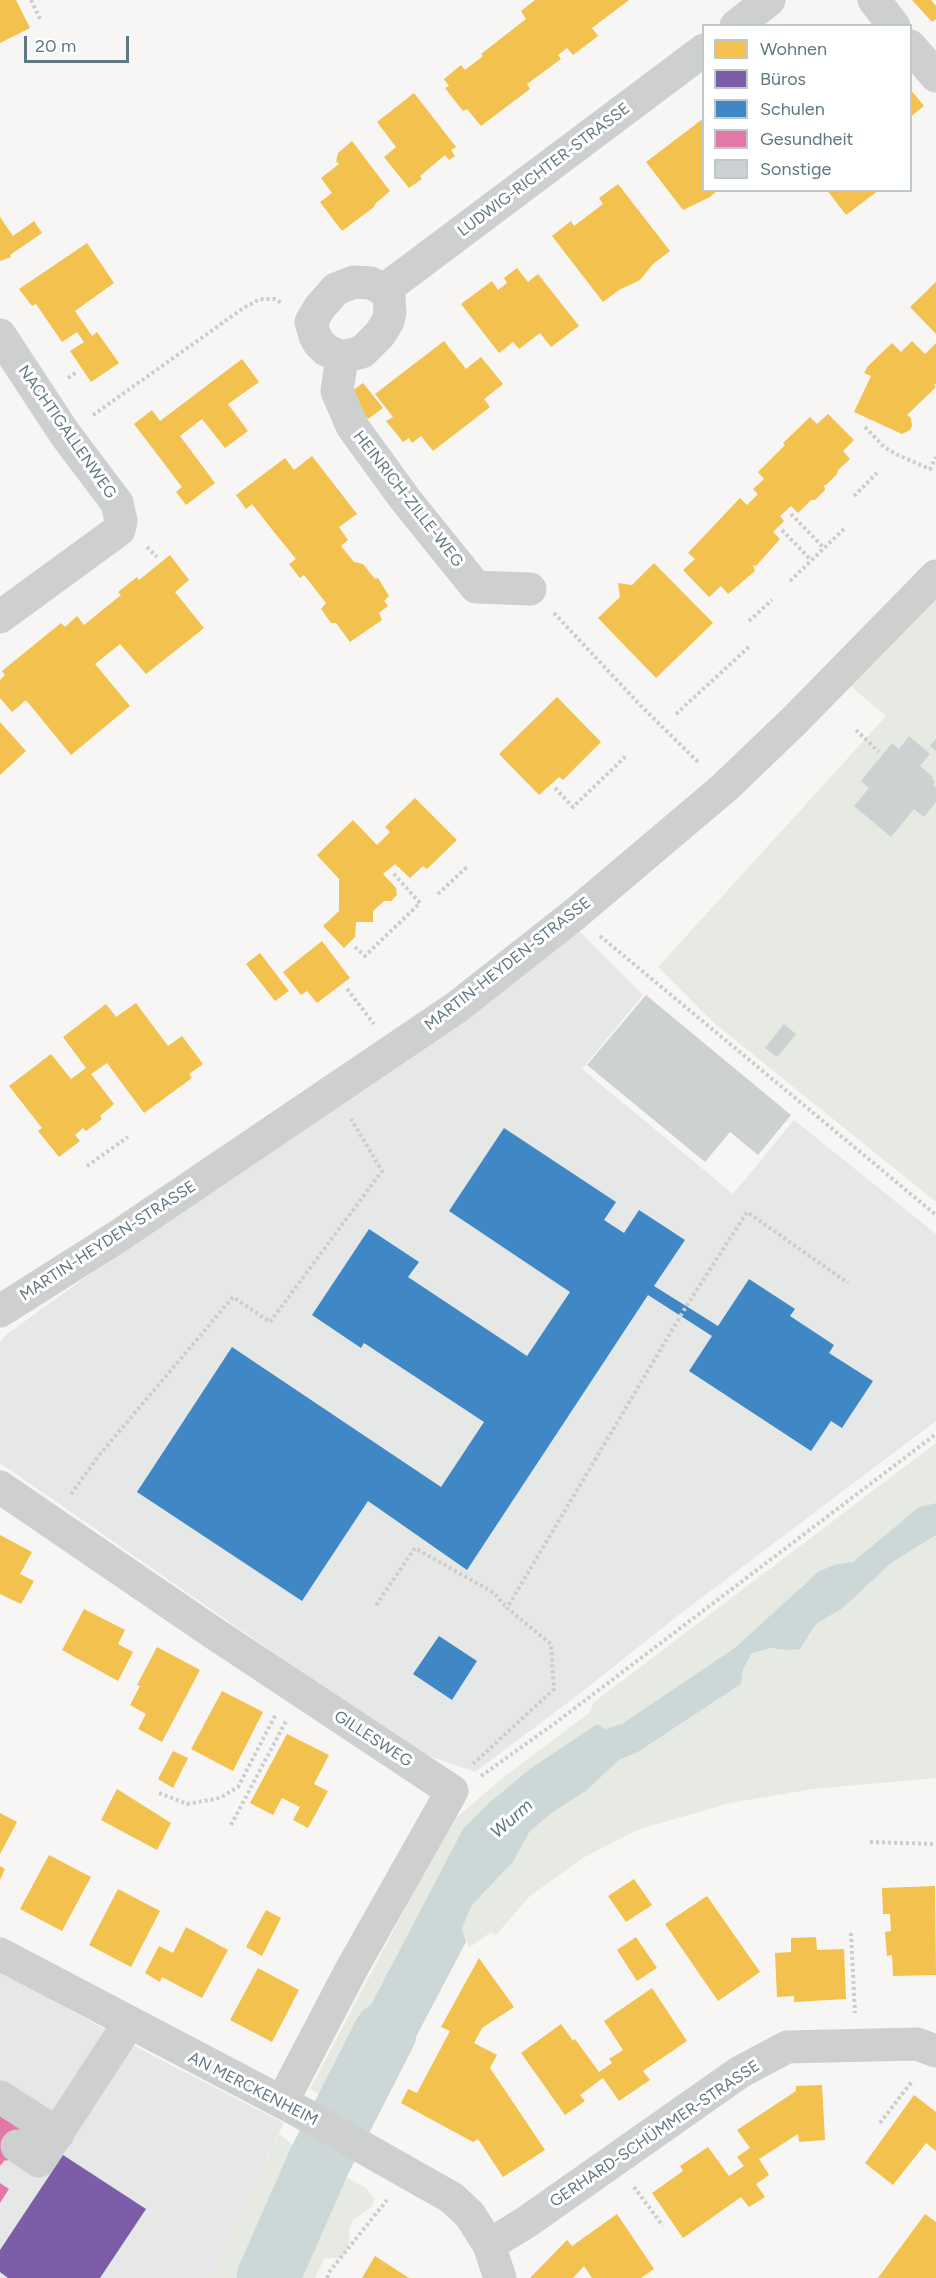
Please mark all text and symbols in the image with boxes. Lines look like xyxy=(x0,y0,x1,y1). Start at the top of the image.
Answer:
scale bar xyxy=(27,24,132,62)
legend xyxy=(702,24,912,192)
text: 20 m xyxy=(35,35,76,57)
text: Wohnen xyxy=(760,38,827,60)
text: Büros xyxy=(760,68,806,90)
text: Schulen xyxy=(760,98,825,120)
street label: LUDWIG-RICHTER-STRASSE xyxy=(454,99,634,241)
text: Gesundheit xyxy=(760,128,853,150)
text: Sonstige xyxy=(760,158,831,180)
street label: NACHTIGALLENWEG xyxy=(14,362,120,502)
street label: HEINRICH-ZILLE-WEG xyxy=(349,427,467,571)
street label: MARTIN-HEYDEN-STRASSE xyxy=(421,893,595,1035)
street label: MARTIN-HEYDEN-STRASSE xyxy=(16,1177,200,1305)
street label: GILLESWEG xyxy=(330,1707,416,1771)
water label: Wurm xyxy=(487,1795,537,1843)
street label: AN MERCKENHEIM xyxy=(185,2048,321,2130)
street label: GERHARD-SCHÜMMER-STRASSE xyxy=(547,2056,763,2212)

